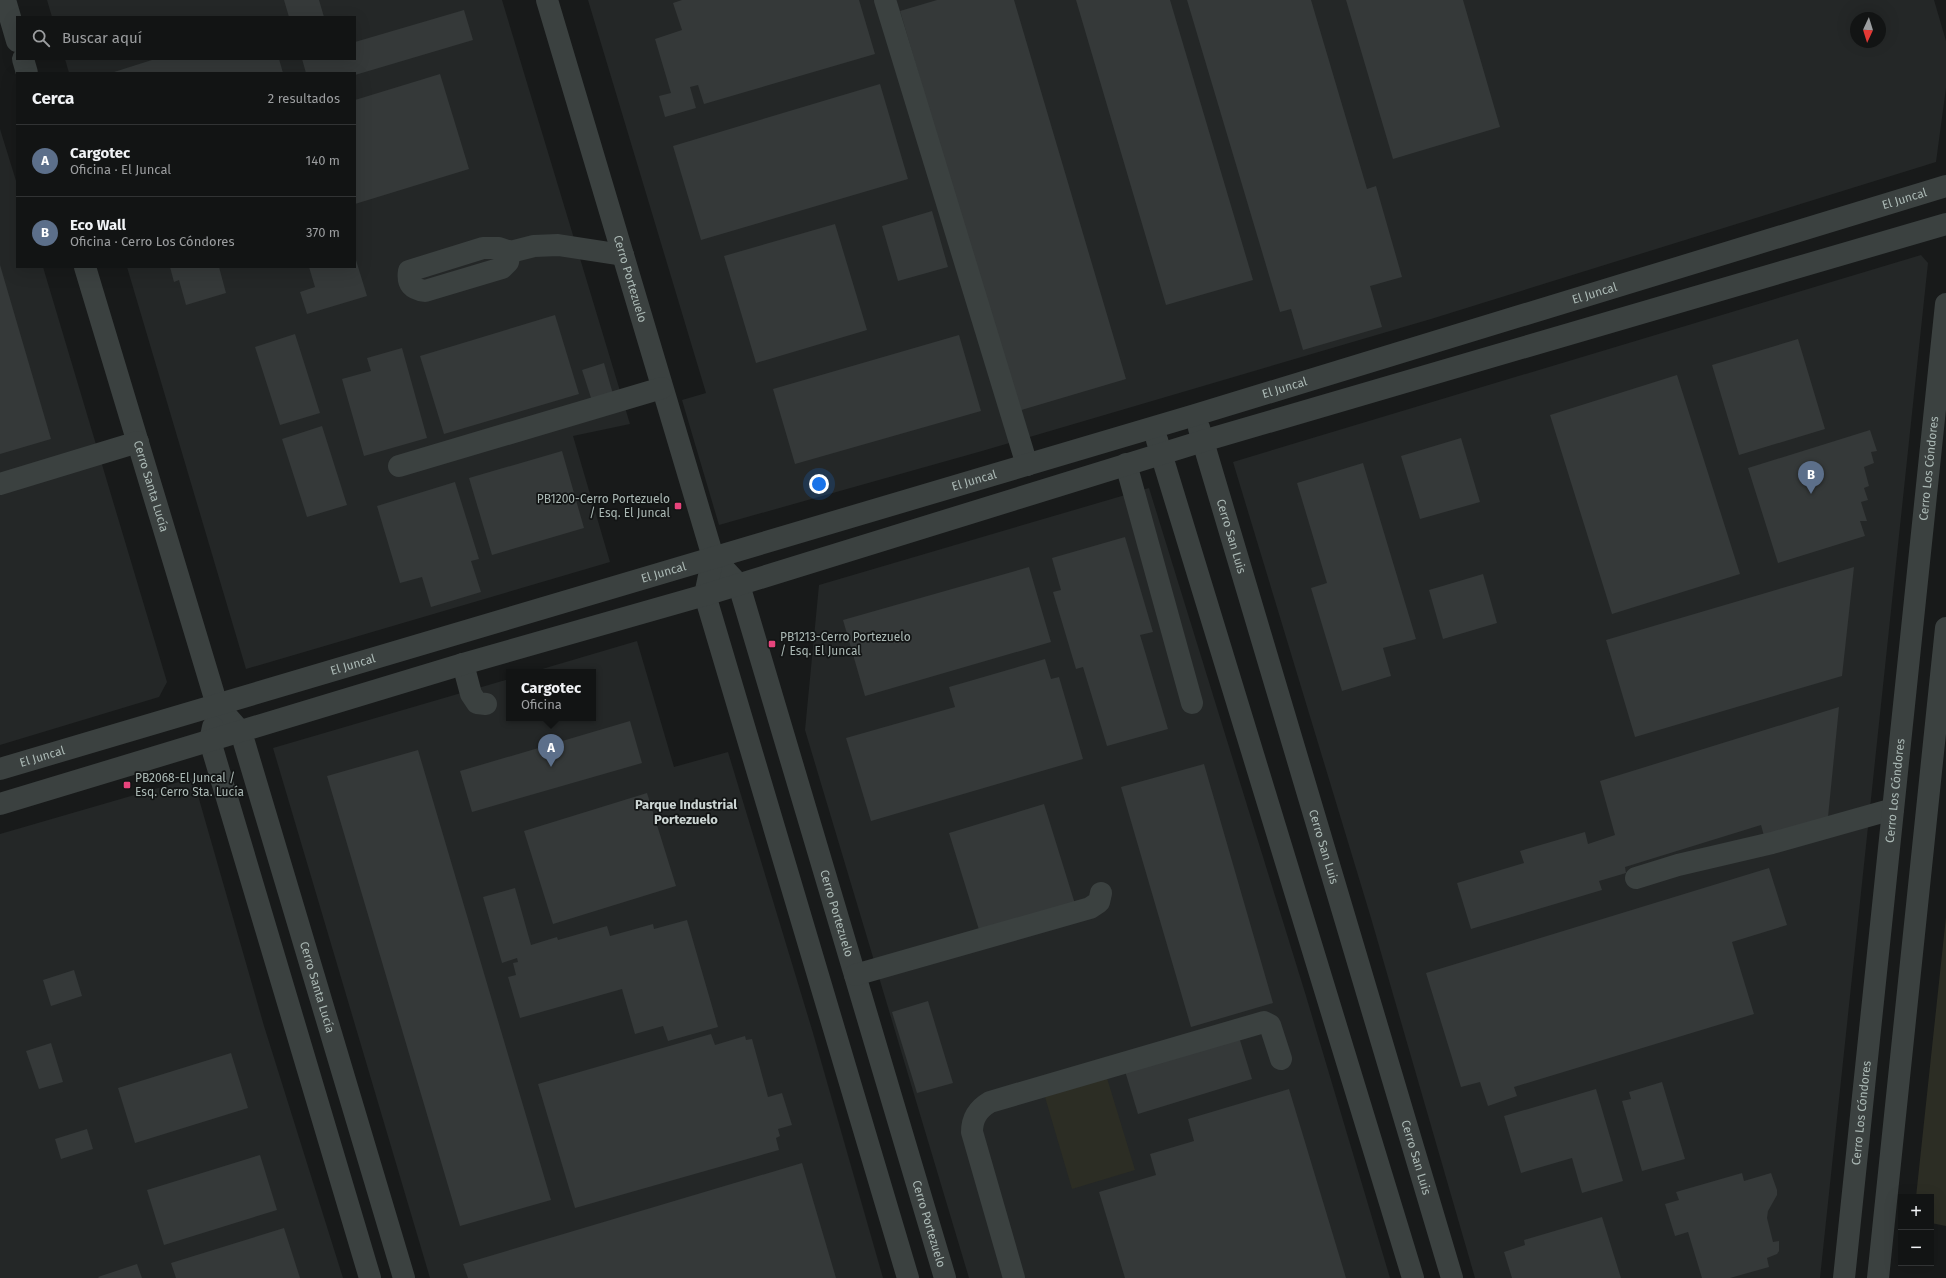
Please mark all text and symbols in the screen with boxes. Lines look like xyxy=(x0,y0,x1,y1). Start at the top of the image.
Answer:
north arrow xyxy=(1850,12,1886,48)
search box xyxy=(16,16,356,60)
icon: search xyxy=(30,27,52,49)
text: Buscar aquí xyxy=(62,29,142,47)
text: Cerca xyxy=(32,88,74,109)
text: 2 resultados xyxy=(268,91,340,106)
text: Cargotec xyxy=(70,144,130,162)
text: A xyxy=(41,153,49,168)
text: 140 m xyxy=(306,153,340,168)
text: Oficina · El Juncal xyxy=(70,162,171,177)
street label: El Juncal xyxy=(1880,185,1929,212)
text: Eco Wall xyxy=(70,216,126,234)
text: B xyxy=(41,225,49,240)
text: 370 m xyxy=(306,225,340,240)
text: Oficina · Cerro Los Cóndores xyxy=(70,234,234,249)
street label: Cerro Portezuelo xyxy=(611,234,650,324)
street label: El Juncal xyxy=(1570,280,1619,307)
street label: El Juncal xyxy=(1260,374,1309,401)
street label: Cerro Los Cóndores xyxy=(1916,415,1941,521)
street label: Cerro Santa Lucía xyxy=(131,439,171,534)
pin: B xyxy=(1798,461,1824,494)
street label: El Juncal xyxy=(950,467,999,494)
your location xyxy=(809,474,829,494)
place label: PB1200-Cerro Portezuelo / Esq. El Juncal xyxy=(537,492,670,520)
street label: Cerro San Luis xyxy=(1214,497,1249,576)
marker: PB1200-Cerro Portezuelo / Esq. El Juncal xyxy=(673,501,683,511)
street label: El Juncal xyxy=(639,559,688,586)
place label: PB1213-Cerro Portezuelo / Esq. El Juncal xyxy=(780,630,911,658)
marker: PB1213-Cerro Portezuelo / Esq. El Juncal xyxy=(767,639,777,649)
street label: El Juncal xyxy=(329,651,377,678)
popup xyxy=(506,669,596,721)
text: Cargotec xyxy=(521,679,581,697)
text: Oficina xyxy=(521,697,562,712)
pin: A xyxy=(538,734,564,767)
street label: Cerro Los Cóndores xyxy=(1883,737,1907,844)
street label: El Juncal xyxy=(18,743,67,770)
place label: PB2068-El Juncal / Esq. Cerro Sta. Lucía xyxy=(135,771,244,799)
marker: PB2068-El Juncal / Esq. Cerro Sta. Lucía xyxy=(122,780,132,790)
district label: Parque Industrial Portezuelo xyxy=(635,797,737,827)
street label: Cerro San Luis xyxy=(1306,808,1342,886)
street label: Cerro Portezuelo xyxy=(817,868,856,959)
street label: Cerro Santa Lucía xyxy=(297,940,337,1035)
street label: Cerro Los Cóndores xyxy=(1849,1060,1874,1166)
street label: Cerro San Luis xyxy=(1398,1118,1434,1197)
street label: Cerro Portezuelo xyxy=(909,1179,948,1269)
map controls xyxy=(1898,1194,1934,1266)
button: + xyxy=(1898,1194,1934,1230)
button: − xyxy=(1898,1230,1934,1266)

